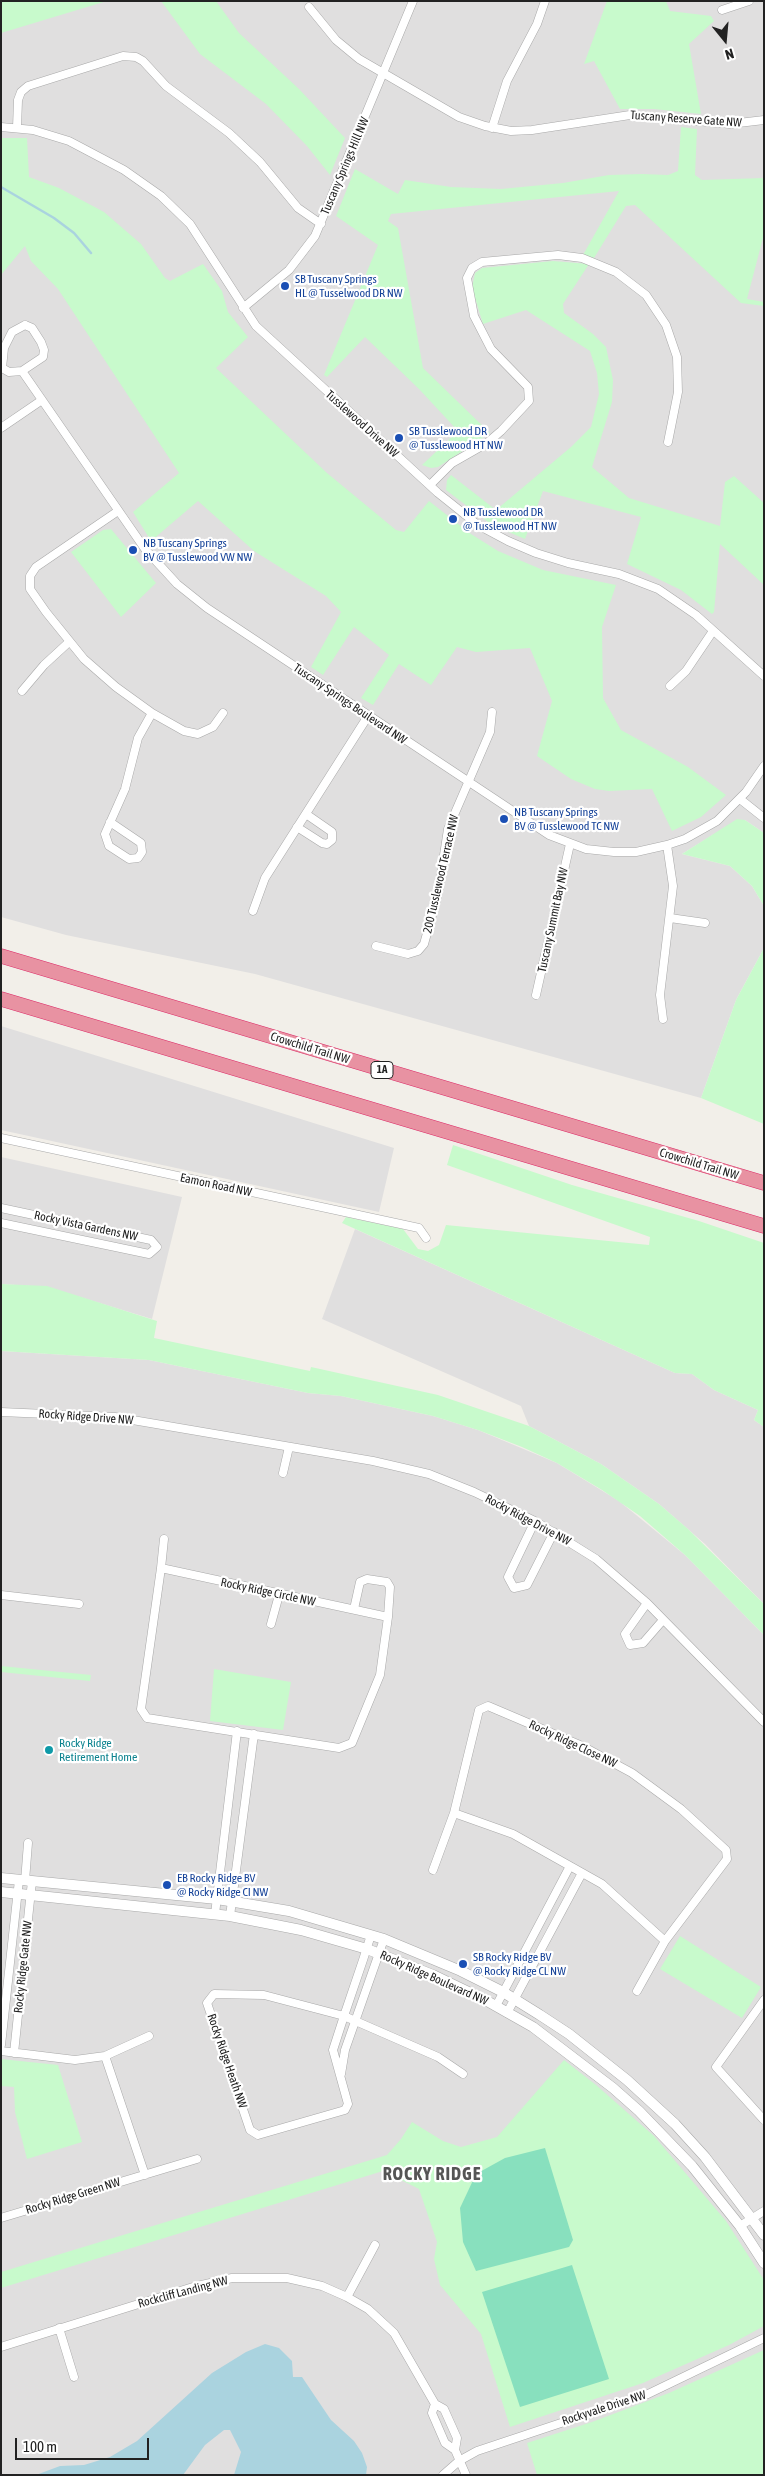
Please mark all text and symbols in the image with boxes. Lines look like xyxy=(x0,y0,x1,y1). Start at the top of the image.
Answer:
north arrow xyxy=(700,15,750,65)
text: N xyxy=(723,45,736,63)
street label: Tuscany Reserve Gate NW xyxy=(630,108,742,130)
street label: Tuscany Springs Hill NW xyxy=(318,115,372,217)
place label: SB Tuscany Springs HL @ Tusselwood DR NW xyxy=(295,272,403,300)
marker: SB Tuscany Springs HL @ Tusselwood DR NW xyxy=(279,280,291,292)
street label: Tusslewood Drive NW xyxy=(322,387,402,461)
place label: SB Tusslewood DR @ Tusslewood HT NW xyxy=(409,424,503,452)
marker: SB Tusslewood DR @ Tusslewood HT NW xyxy=(393,432,405,444)
place label: NB Tusslewood DR @ Tusslewood HT NW xyxy=(463,505,557,533)
marker: NB Tusslewood DR @ Tusslewood HT NW xyxy=(447,513,459,525)
place label: NB Tuscany Springs BV @ Tusslewood VW NW xyxy=(143,536,252,564)
marker: NB Tuscany Springs BV @ Tusslewood VW NW xyxy=(127,544,139,556)
street label: Tuscany Springs Boulevard NW xyxy=(291,661,409,747)
place label: NB Tuscany Springs BV @ Tusslewood TC NW xyxy=(514,805,619,833)
street label: 200 Tusslewood Terrace NW xyxy=(420,813,462,935)
marker: NB Tuscany Springs BV @ Tusslewood TC NW xyxy=(498,813,510,825)
street label: Tuscany Summit Bay NW xyxy=(535,866,571,974)
street label: Crowchild Trail NW xyxy=(269,1029,351,1067)
road number: 1A xyxy=(371,1062,393,1078)
street label: Crowchild Trail NW xyxy=(658,1145,740,1183)
street label: Eamon Road NW xyxy=(179,1170,253,1200)
street label: Rocky Vista Gardens NW xyxy=(33,1208,139,1244)
street label: Rocky Ridge Drive NW xyxy=(38,1406,134,1428)
street label: Rocky Ridge Drive NW xyxy=(483,1491,573,1549)
street label: Rocky Ridge Circle NW xyxy=(219,1575,317,1609)
street label: Rocky Ridge Close NW xyxy=(527,1717,619,1771)
place label: Rocky Ridge Retirement Home xyxy=(59,1736,137,1764)
marker: Rocky Ridge Retirement Home xyxy=(43,1744,55,1756)
place label: EB Rocky Ridge BV @ Rocky Ridge CI NW xyxy=(177,1871,268,1899)
marker: EB Rocky Ridge BV @ Rocky Ridge CI NW xyxy=(161,1879,173,1891)
street label: Rocky Ridge Gate NW xyxy=(11,1920,35,2014)
street label: Rocky Ridge Boulevard NW xyxy=(378,1948,490,2008)
place label: SB Rocky Ridge BV @ Rocky Ridge CL NW xyxy=(473,1950,566,1978)
marker: SB Rocky Ridge BV @ Rocky Ridge CL NW xyxy=(457,1958,469,1970)
street label: Rocky Ridge Heath NW xyxy=(204,2012,250,2110)
district label: ROCKY RIDGE xyxy=(381,2163,483,2185)
street label: Rocky Ridge Green NW xyxy=(24,2175,122,2217)
street label: Rockcliff Landing NW xyxy=(136,2273,230,2311)
street label: Rockyvale Drive NW xyxy=(560,2388,648,2428)
scale bar xyxy=(18,2428,151,2460)
text: 100 m xyxy=(23,2438,57,2455)

